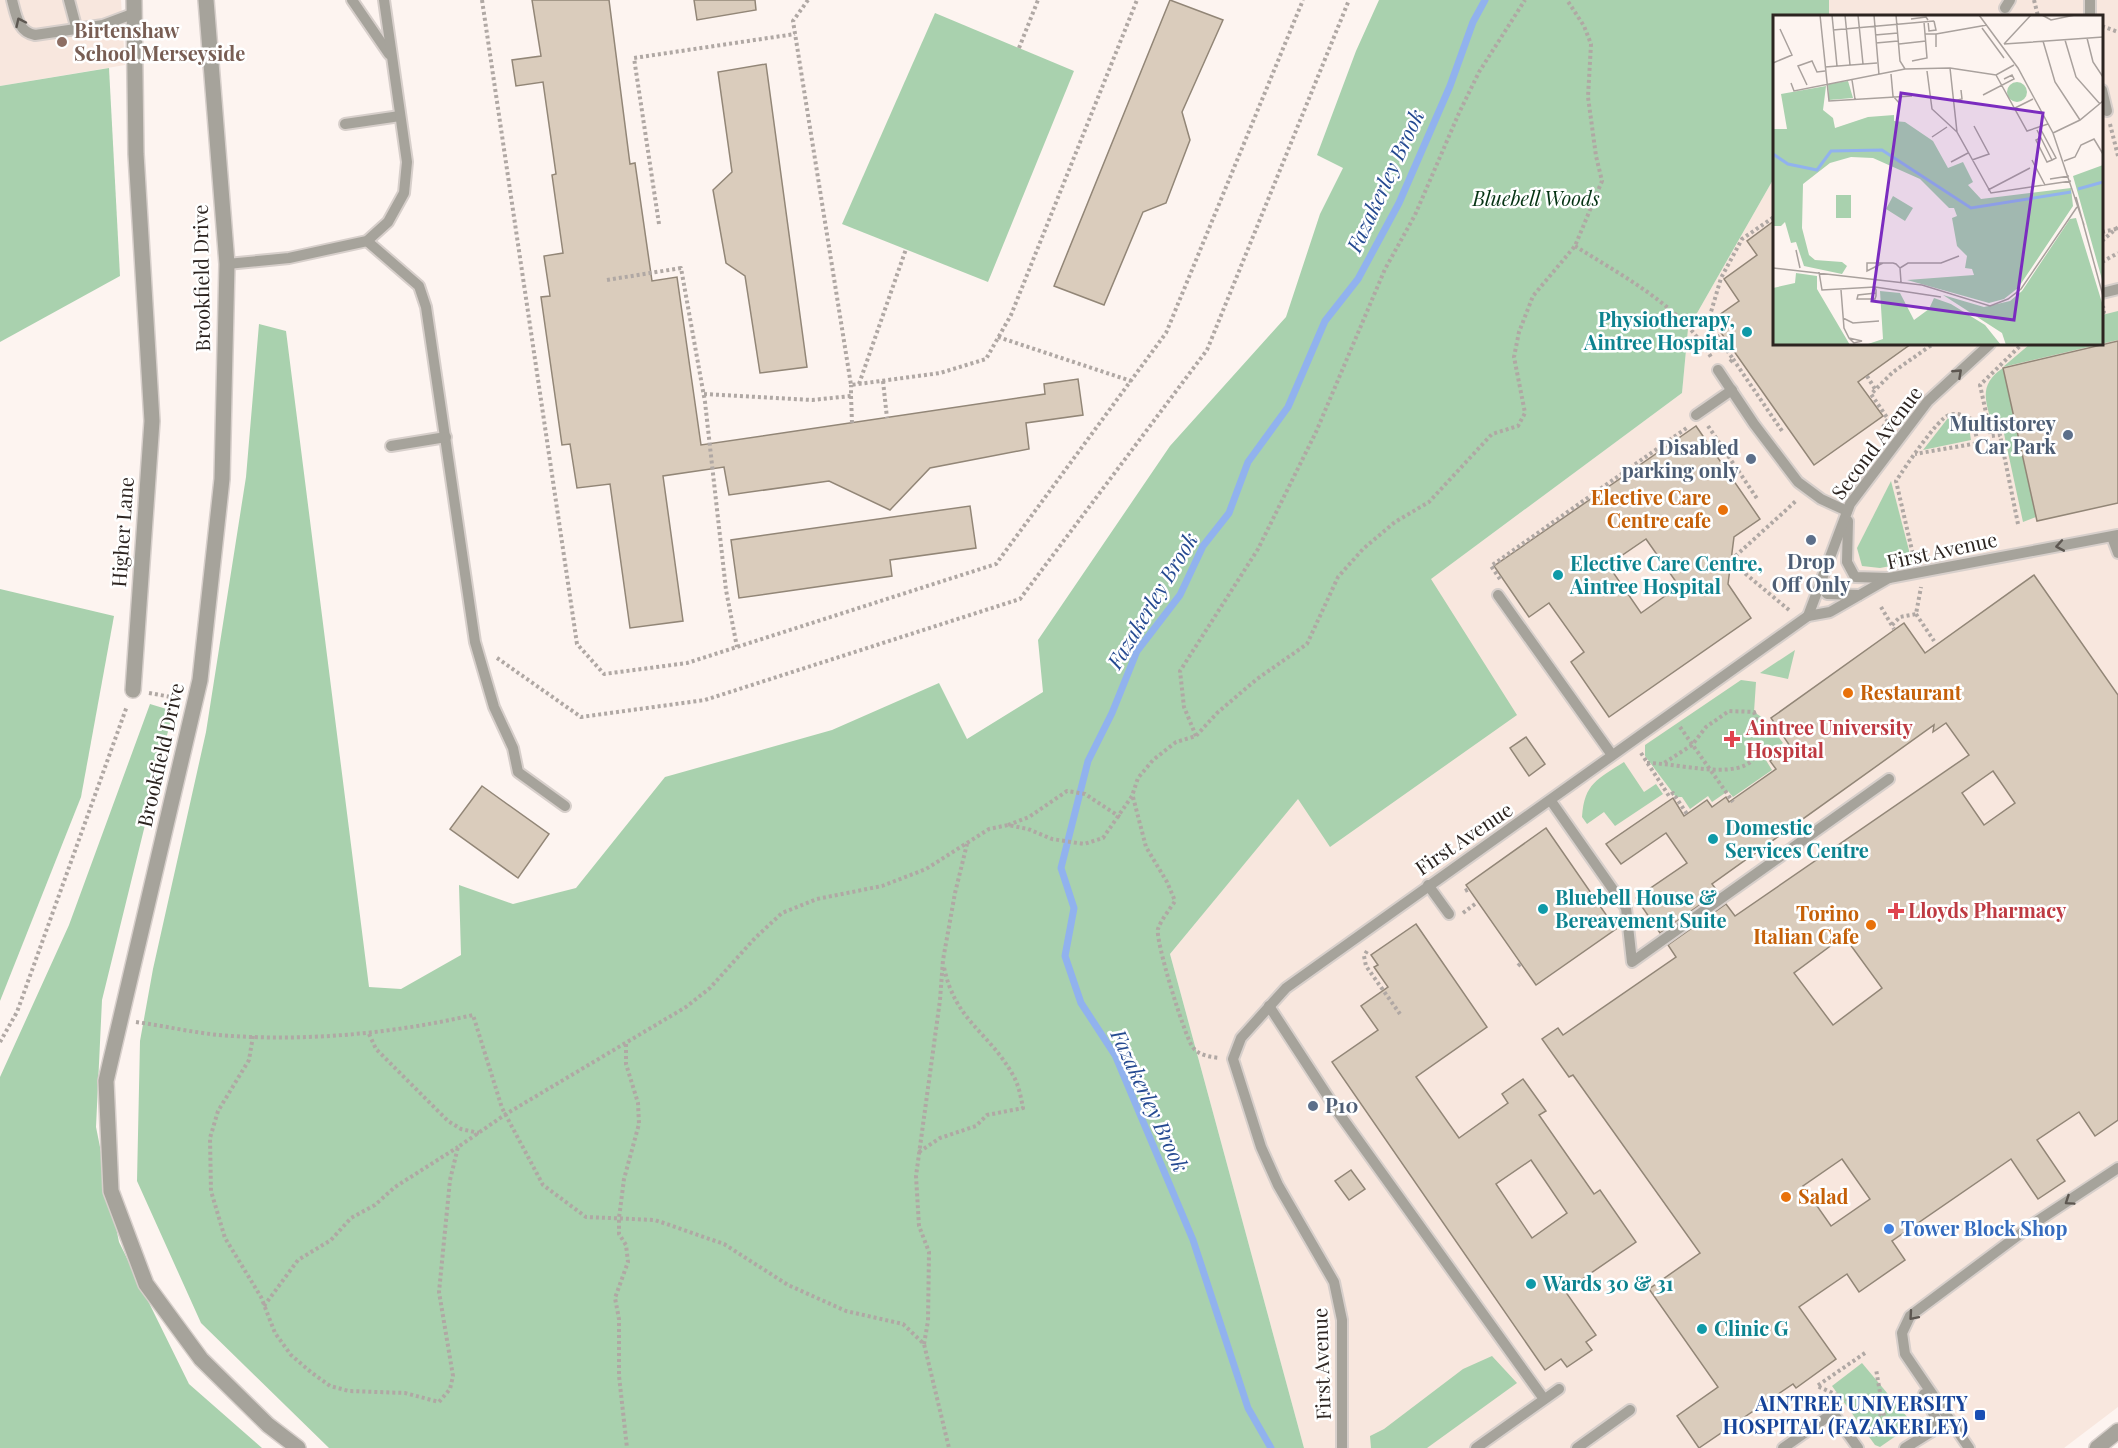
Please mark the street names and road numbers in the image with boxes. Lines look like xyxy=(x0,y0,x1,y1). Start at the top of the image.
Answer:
street label: Brookfield Drive xyxy=(186,204,215,352)
street label: Second Avenue xyxy=(1824,380,1927,504)
street label: Higher Lane xyxy=(104,476,139,588)
street label: First Avenue xyxy=(1884,525,1999,574)
street label: Brookfield Drive xyxy=(130,680,189,829)
street label: First Avenue xyxy=(1409,795,1517,880)
street label: First Avenue xyxy=(1305,1308,1336,1421)

